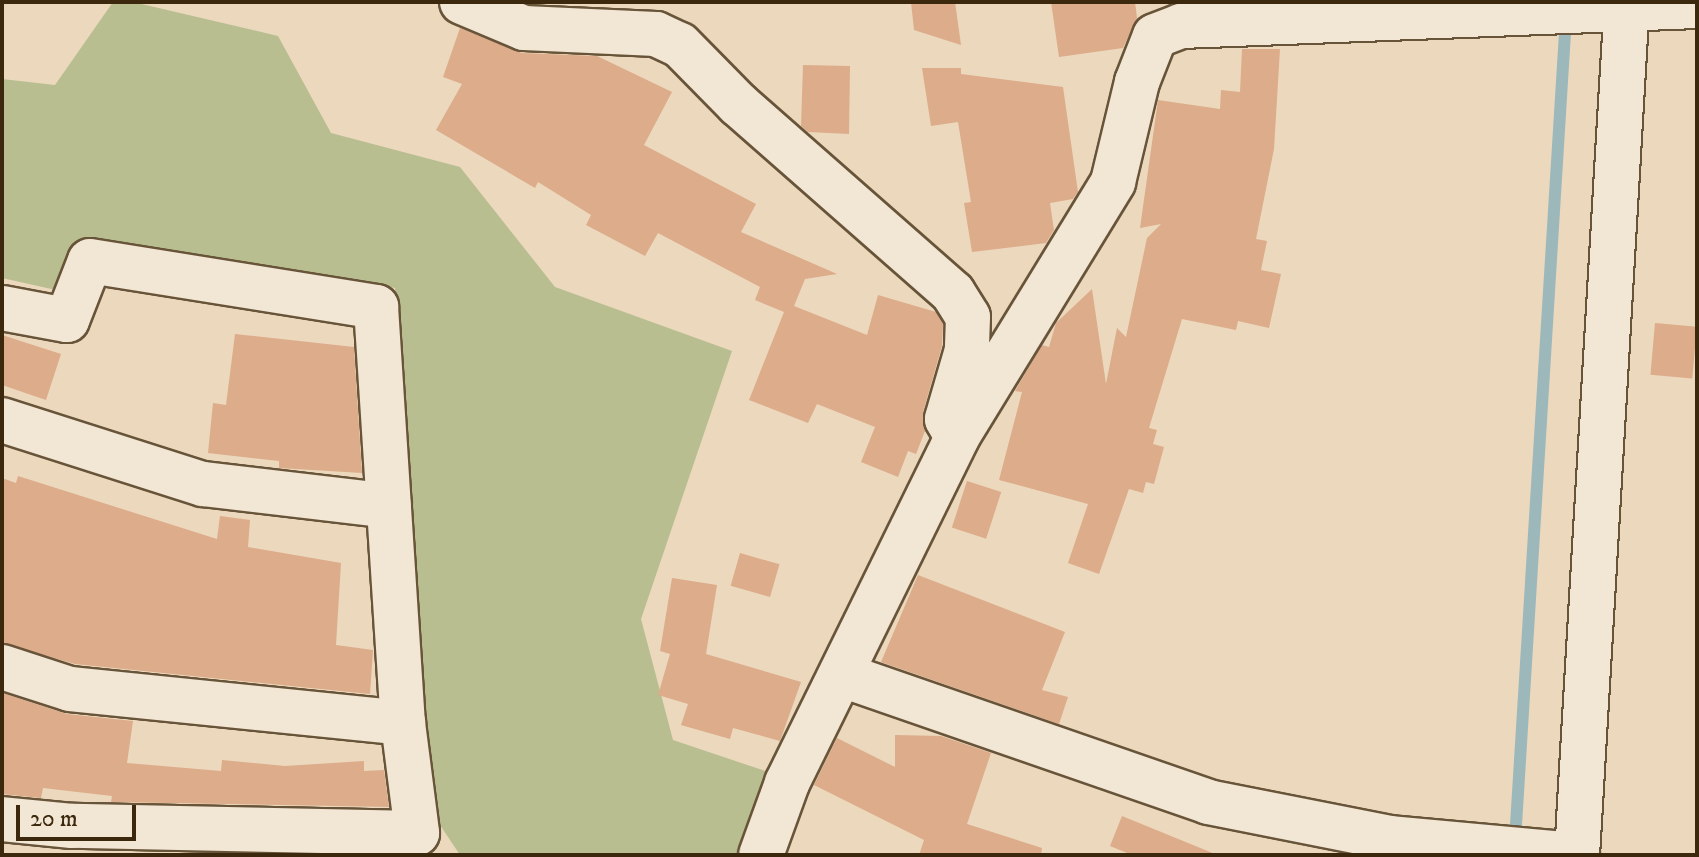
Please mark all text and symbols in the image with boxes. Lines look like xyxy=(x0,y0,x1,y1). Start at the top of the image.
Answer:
scale bar xyxy=(20,789,140,839)
text: 20 m xyxy=(30,804,78,834)

